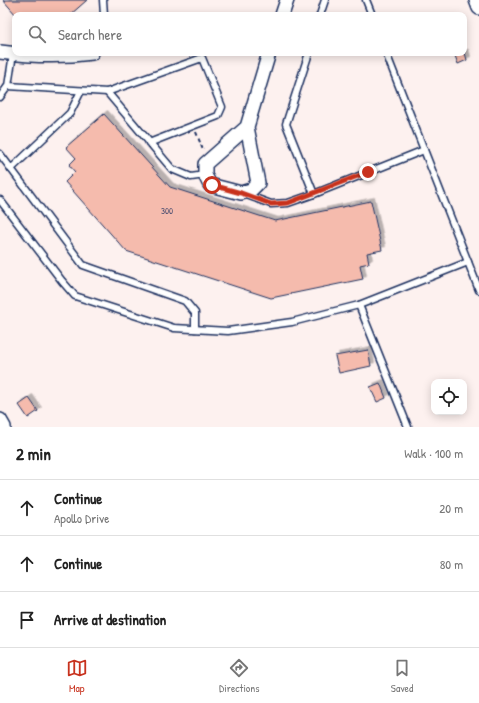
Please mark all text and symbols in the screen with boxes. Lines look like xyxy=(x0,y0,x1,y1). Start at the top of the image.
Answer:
search box xyxy=(12,12,467,56)
icon: search xyxy=(26,23,48,45)
text: Search here xyxy=(58,24,122,45)
route end xyxy=(359,163,377,181)
route start xyxy=(203,176,221,194)
house number: 300 xyxy=(161,205,173,217)
map controls xyxy=(431,379,467,415)
button: locate xyxy=(431,379,467,415)
text: 2 min xyxy=(16,442,51,465)
text: Walk · 100 m xyxy=(404,444,463,462)
text: Continue xyxy=(54,488,102,509)
icon: ahead xyxy=(16,497,38,519)
text: 20 m xyxy=(439,499,463,517)
text: Apollo Drive xyxy=(54,509,109,527)
icon: ahead xyxy=(16,553,38,575)
text: Continue xyxy=(54,553,102,574)
text: 80 m xyxy=(440,555,463,573)
icon: arrive xyxy=(16,609,38,631)
text: Arrive at destination xyxy=(54,609,166,630)
tab: Map xyxy=(66,657,88,695)
tab: Directions xyxy=(219,657,260,695)
tab: Saved xyxy=(391,657,413,695)

